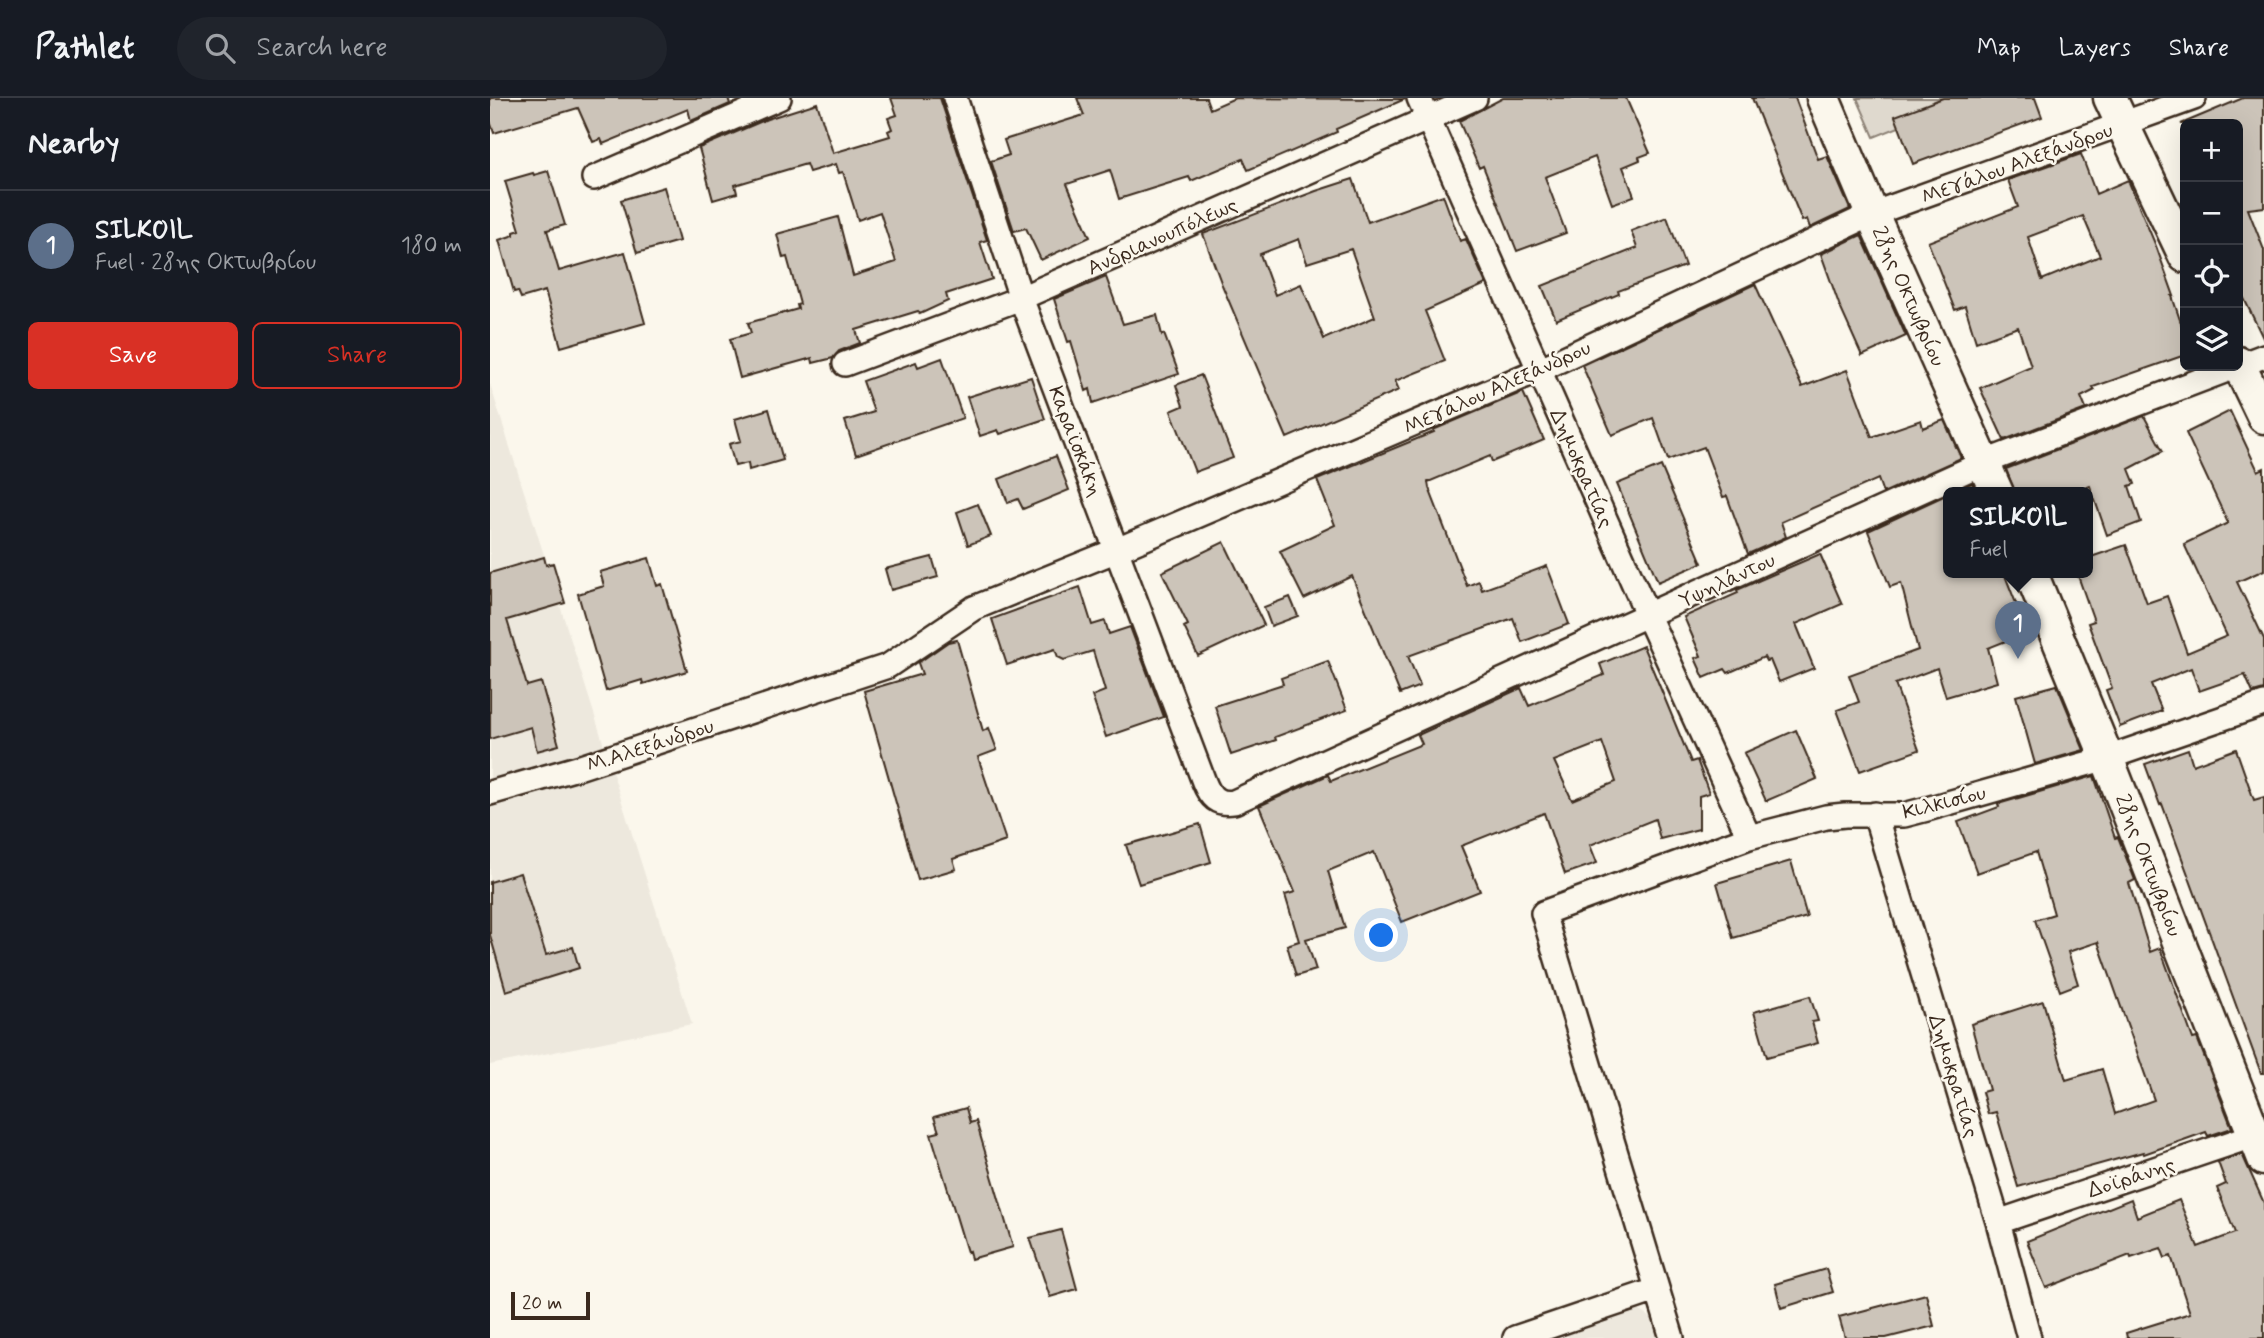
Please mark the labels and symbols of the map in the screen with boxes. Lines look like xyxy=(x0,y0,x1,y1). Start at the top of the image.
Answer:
street label: Μεγάλου Αλεξάνδρου xyxy=(1918,116,2117,212)
street label: Ανδριανουπόλεως xyxy=(1083,191,1242,283)
street label: 28ης Οκτωβρίου xyxy=(1865,222,1952,371)
street label: Μεγάλου Αλεξάνδρου xyxy=(1399,334,1595,442)
street label: Καραϊσκάκη xyxy=(1041,382,1109,501)
street label: Δημοκρατίας xyxy=(1542,404,1620,532)
street label: Υψηλάντου xyxy=(1675,546,1780,615)
pin: 1 xyxy=(1995,601,2041,659)
street label: Μ.Αλεξάνδρου xyxy=(583,712,718,780)
street label: Κιλκισίου xyxy=(1900,779,1989,827)
street label: 28ης Οκτωβρίου xyxy=(2108,790,2188,941)
your location xyxy=(1364,918,1398,952)
street label: Δημοκρατίας xyxy=(1921,1011,1985,1141)
street label: Δοϊράνης xyxy=(2084,1151,2179,1205)
scale bar xyxy=(511,1289,590,1321)

